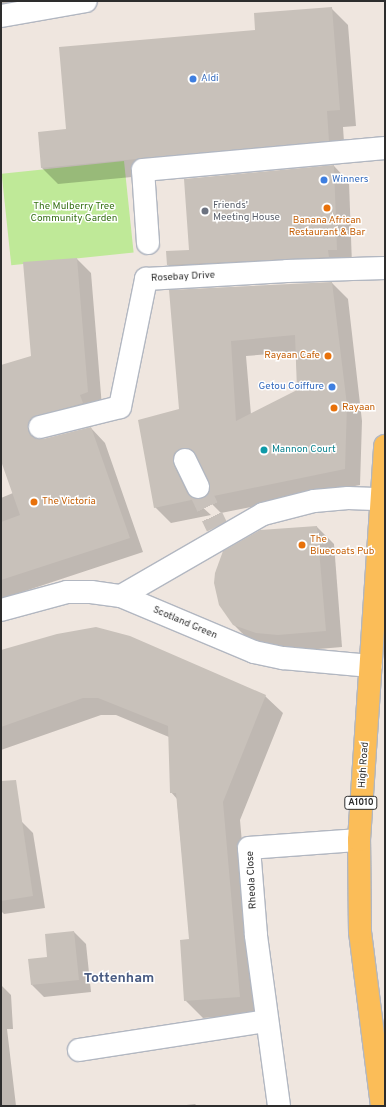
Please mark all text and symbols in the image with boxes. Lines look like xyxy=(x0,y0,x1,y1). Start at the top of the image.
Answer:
place label: Aldi xyxy=(201,73,219,85)
marker: Aldi xyxy=(188,74,198,84)
place label: Winners xyxy=(332,174,368,186)
marker: Winners xyxy=(319,175,329,185)
place label: Friends' Meeting House xyxy=(213,199,280,222)
park label: The Mulberry Tree Community Garden xyxy=(31,200,117,224)
marker: Banana African Restaurant & Bar xyxy=(322,203,332,213)
marker: Friends' Meeting House xyxy=(200,206,210,216)
place label: Banana African Restaurant & Bar xyxy=(289,214,365,238)
street label: Rosebay Drive xyxy=(151,269,215,285)
place label: Rayaan Cafe xyxy=(264,350,320,362)
marker: Rayaan Cafe xyxy=(323,351,333,361)
place label: Getou Coiffure xyxy=(259,381,324,393)
marker: Getou Coiffure xyxy=(327,382,337,392)
place label: Rayaan xyxy=(342,402,375,414)
marker: Rayaan xyxy=(329,403,339,413)
place label: Mannon Court xyxy=(272,444,336,456)
marker: Mannon Court xyxy=(259,445,269,455)
place label: The Victoria xyxy=(42,496,96,508)
marker: The Victoria xyxy=(29,497,39,507)
place label: The Bluecoats Pub xyxy=(310,533,374,556)
marker: The Bluecoats Pub xyxy=(297,540,307,550)
street label: Scotland Green xyxy=(151,604,219,642)
street label: High Road xyxy=(356,741,372,789)
road number: A1010 xyxy=(344,796,378,810)
street label: Rheola Close xyxy=(244,851,260,909)
district label: Tottenham xyxy=(84,971,154,987)

